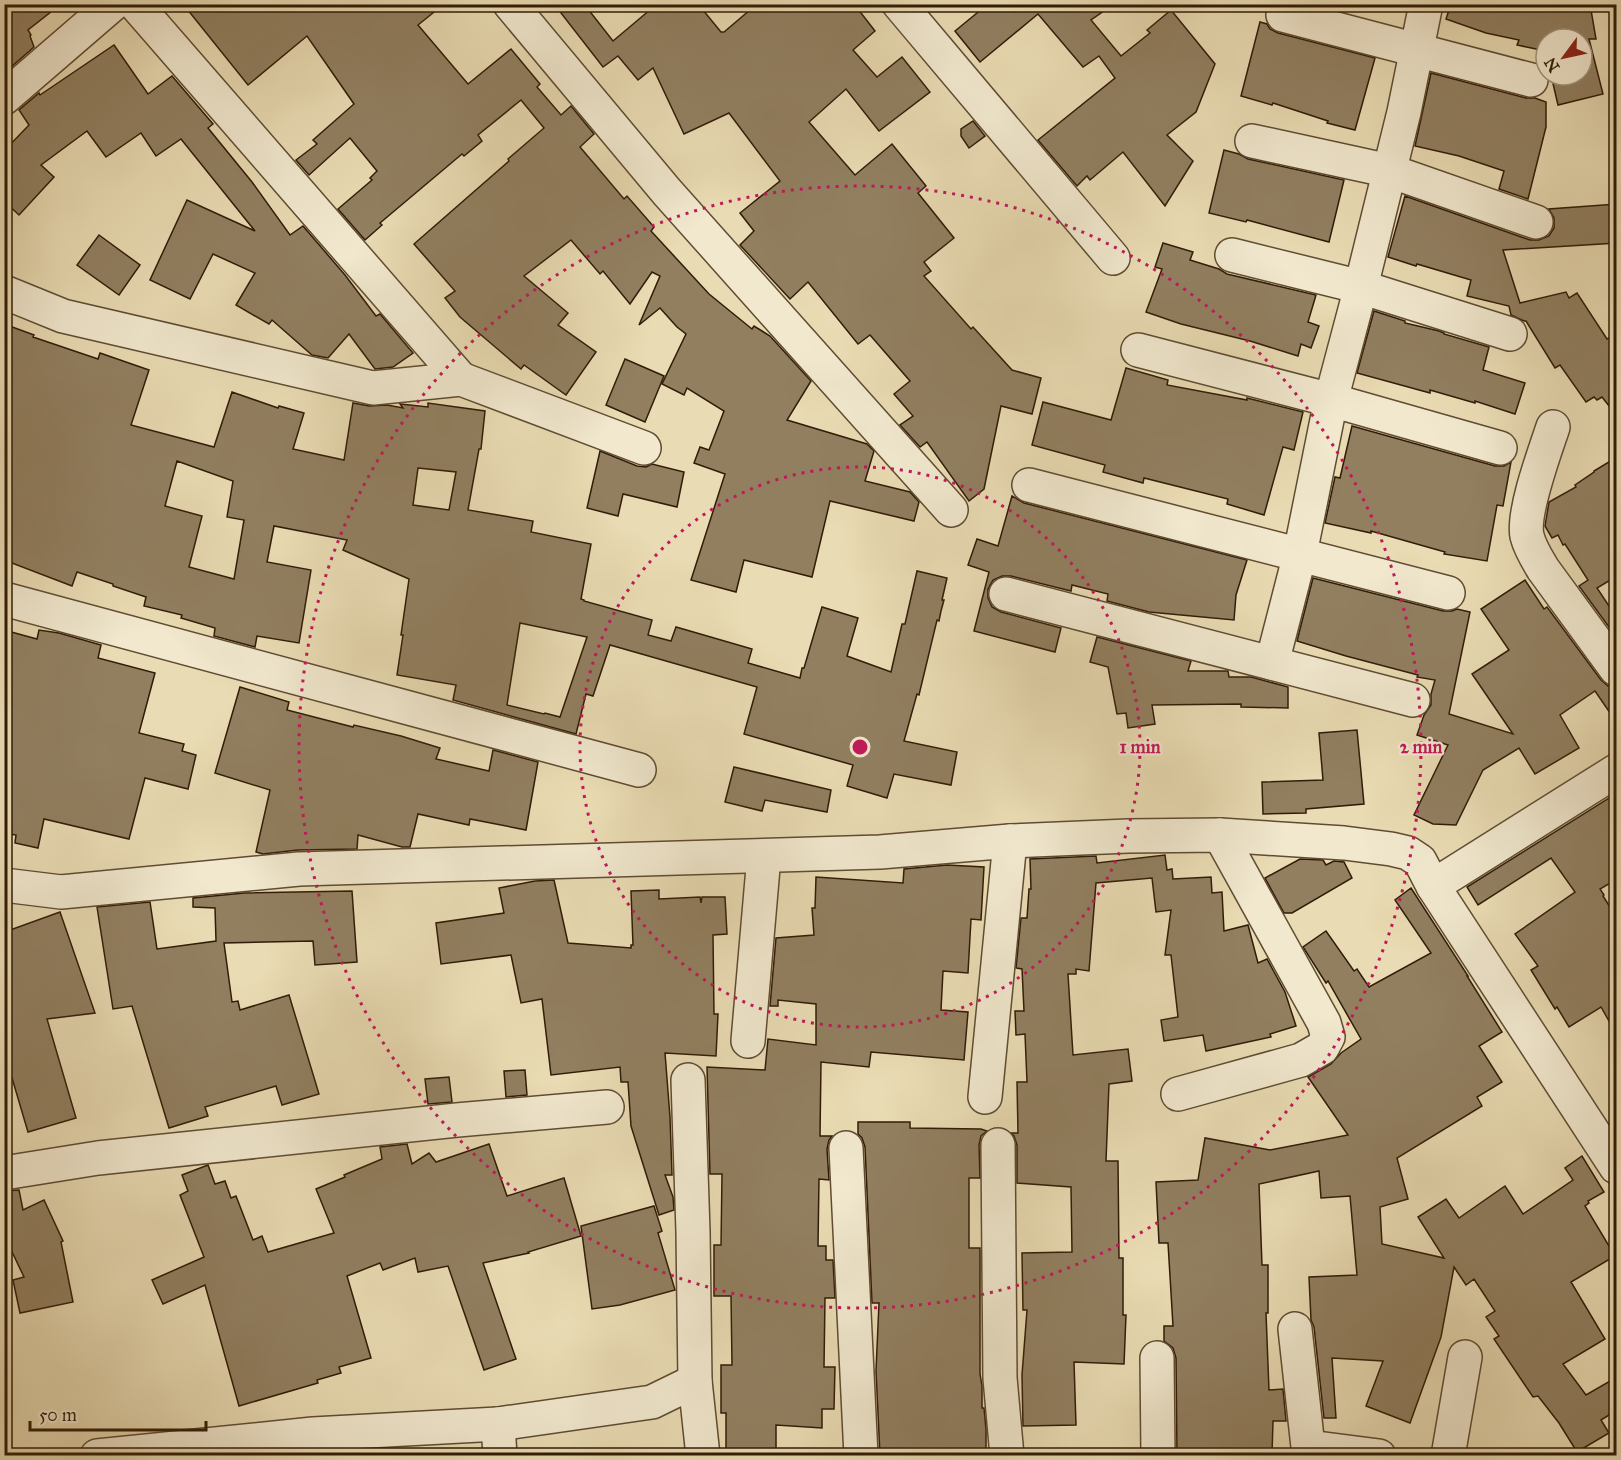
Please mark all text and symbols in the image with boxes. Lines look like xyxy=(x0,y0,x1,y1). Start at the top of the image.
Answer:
north arrow xyxy=(1534,27,1594,87)
text: N xyxy=(1540,54,1564,76)
text: 1 min xyxy=(1120,736,1161,758)
text: 2 min xyxy=(1400,736,1443,758)
centre of rings xyxy=(850,737,870,757)
scale bar xyxy=(30,1394,206,1432)
text: 50 m xyxy=(39,1404,77,1426)

